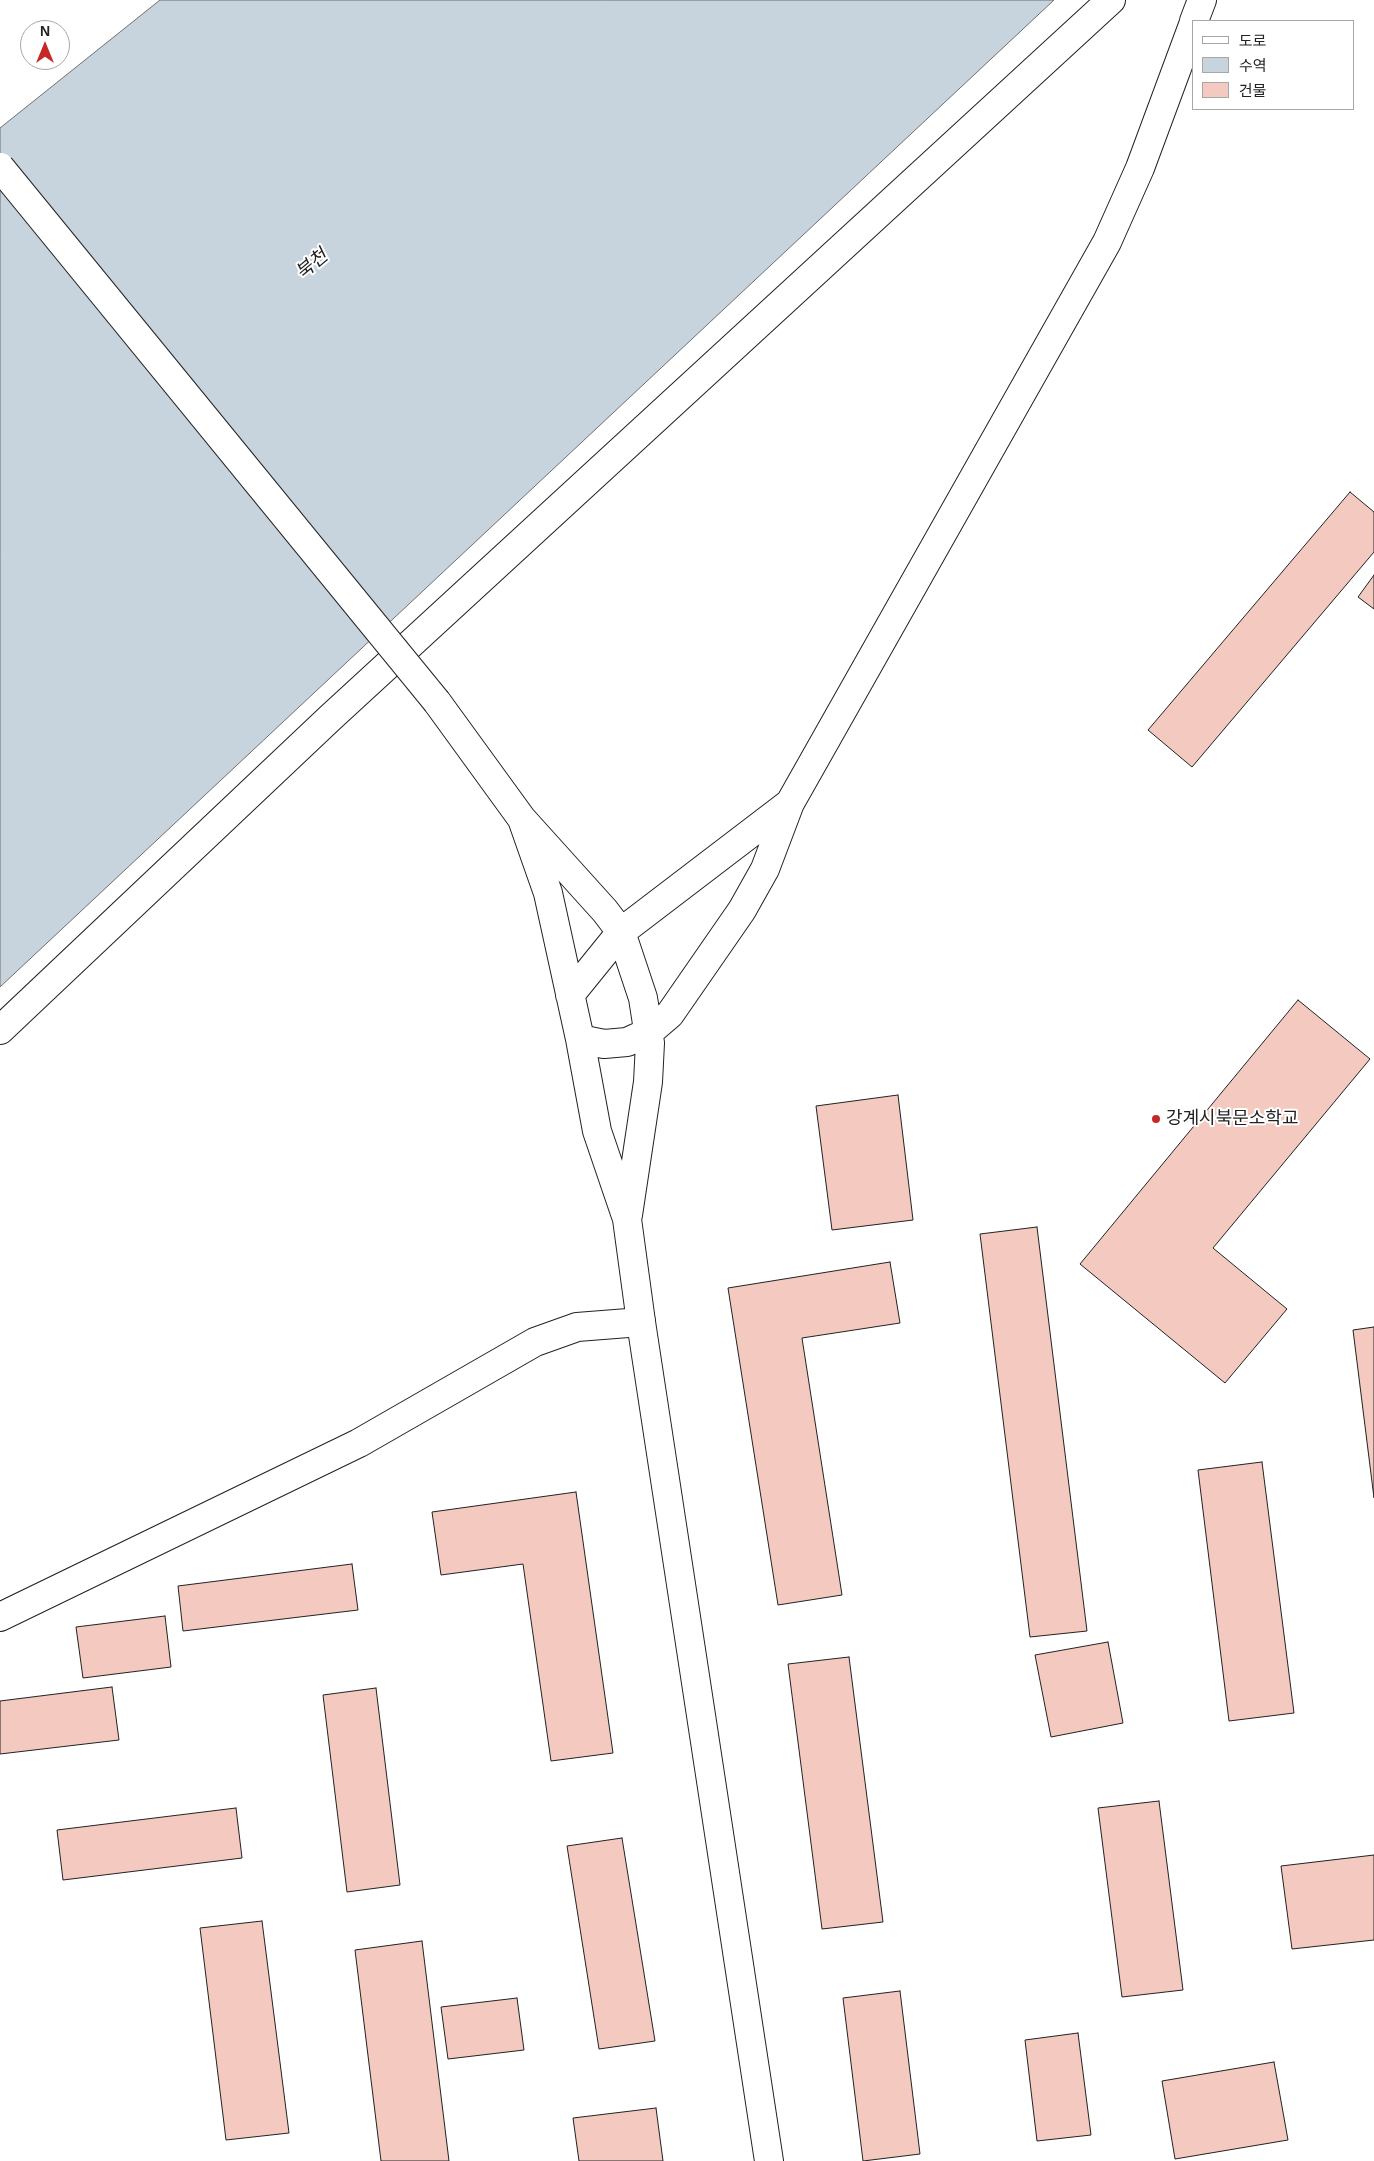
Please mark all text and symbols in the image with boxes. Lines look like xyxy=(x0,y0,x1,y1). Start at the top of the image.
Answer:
north arrow xyxy=(20,20,70,70)
legend xyxy=(1192,20,1354,110)
text: N xyxy=(40,23,50,39)
text: 도로 xyxy=(1239,32,1267,49)
text: 수역 xyxy=(1239,57,1267,74)
text: 건물 xyxy=(1239,82,1267,99)
water label: 북천 xyxy=(291,245,333,285)
place label: 강계시북문소학교 xyxy=(1166,1108,1298,1130)
marker: 강계시북문소학교 xyxy=(1150,1113,1162,1125)

